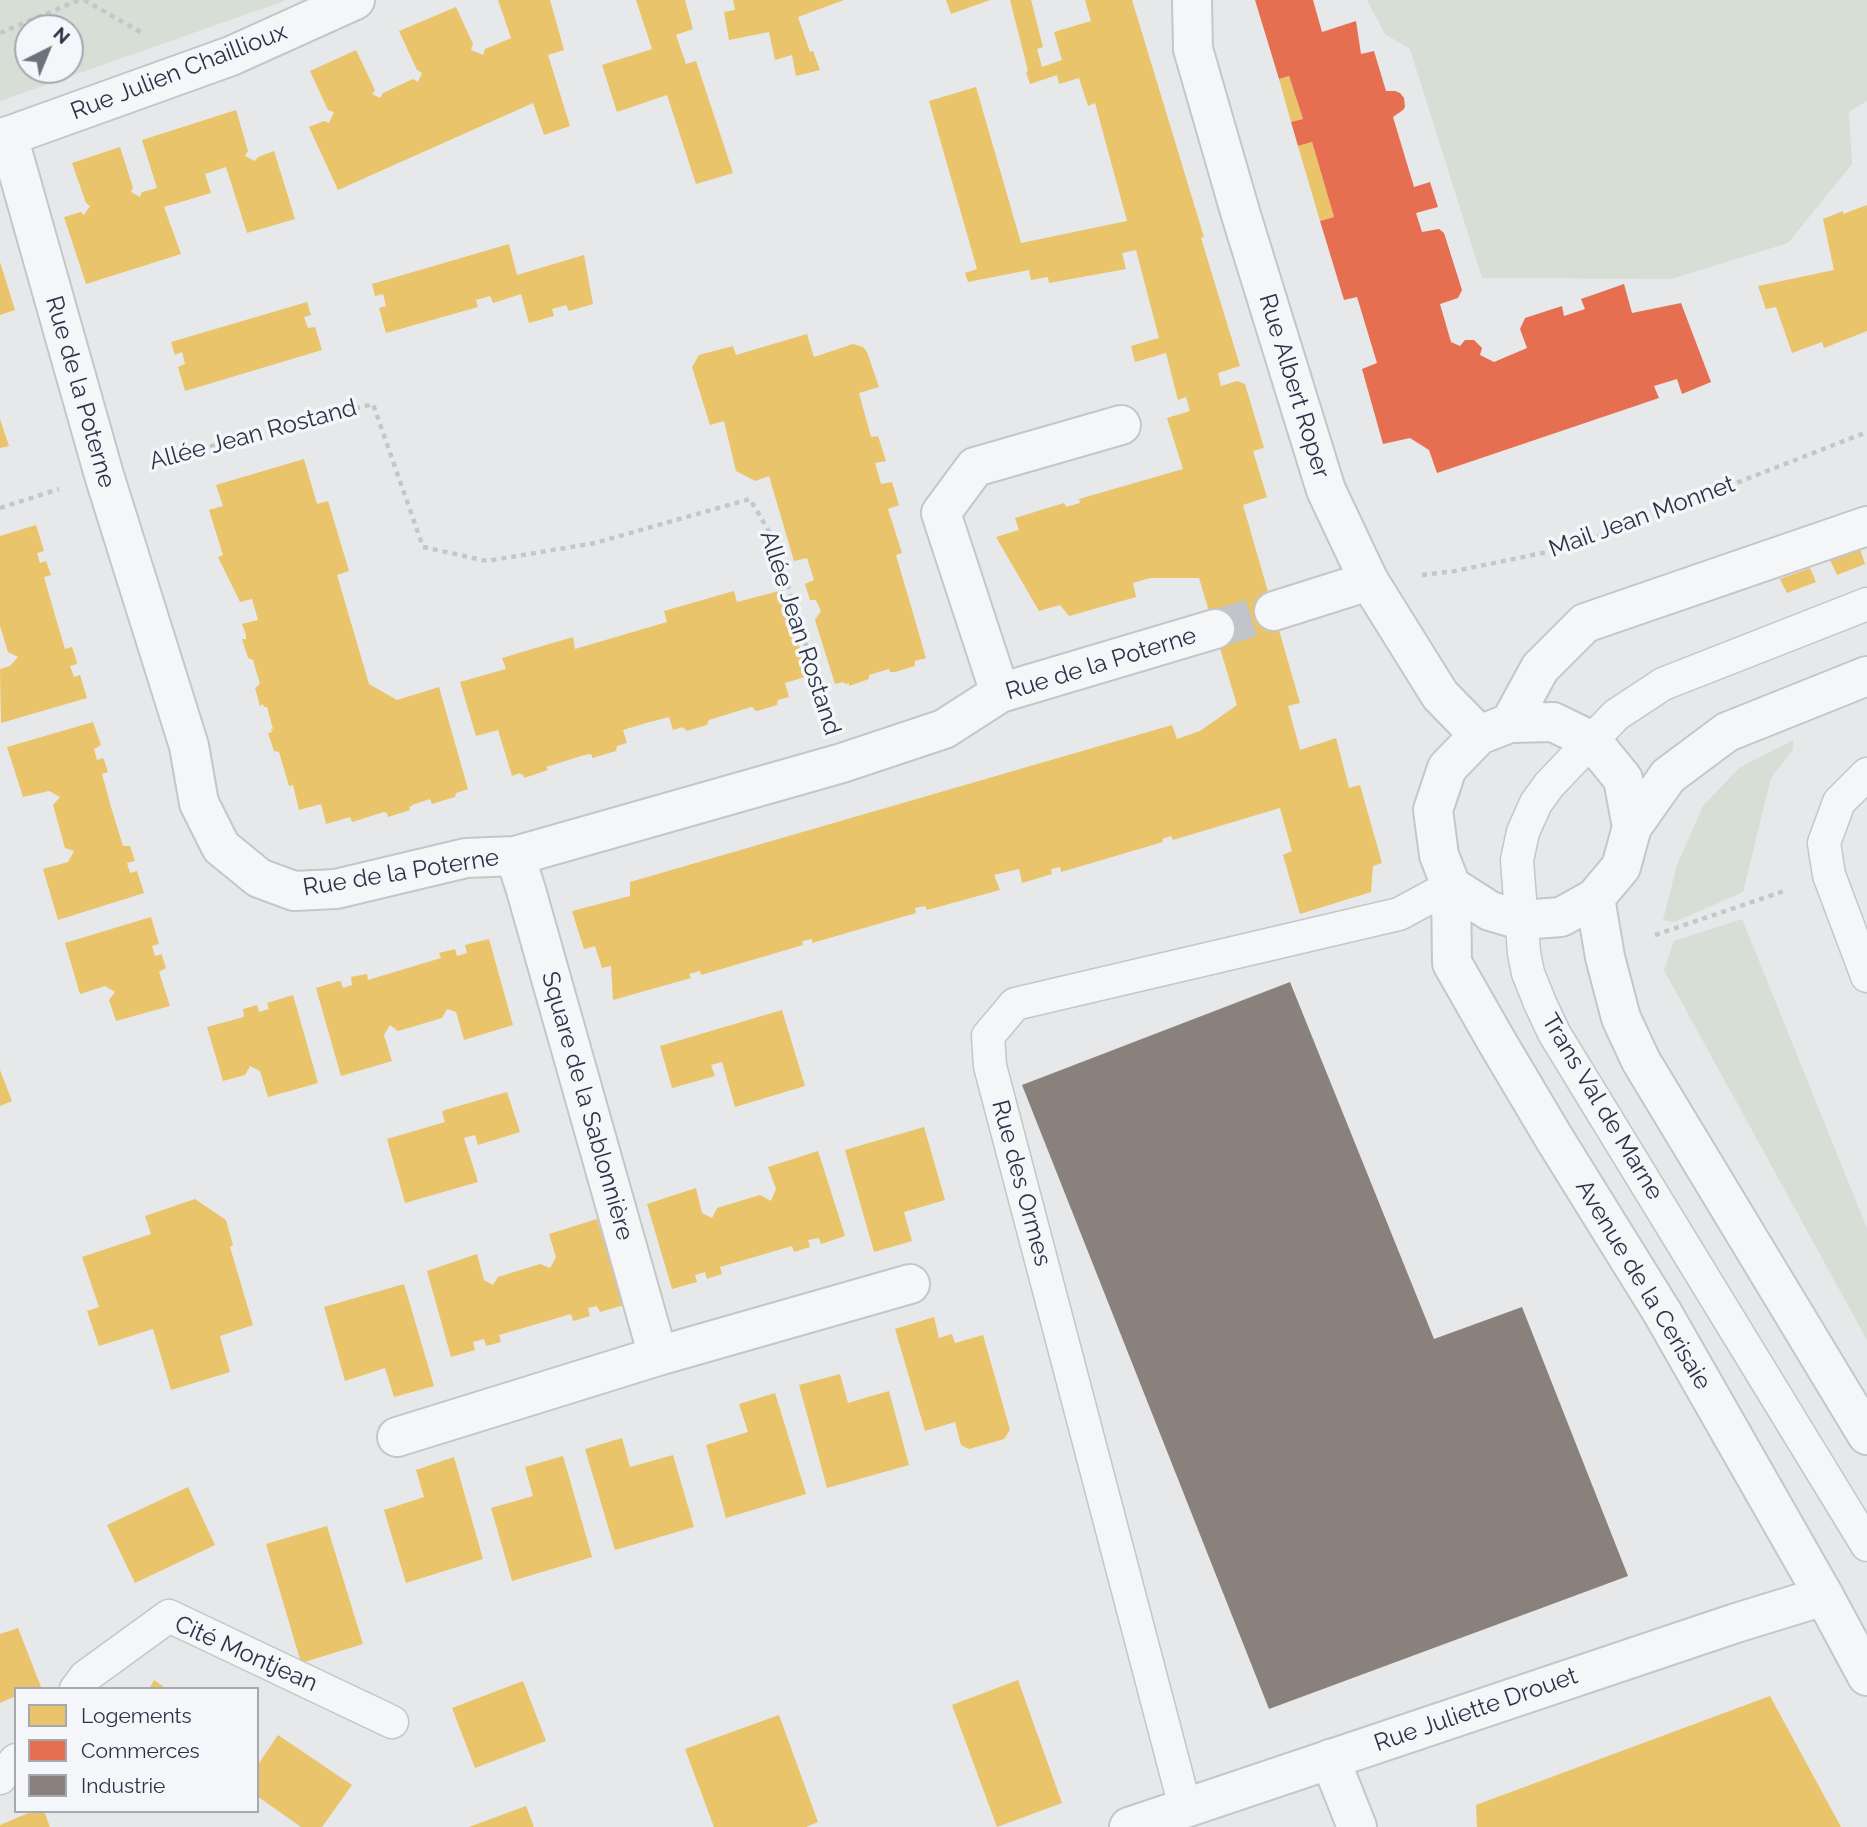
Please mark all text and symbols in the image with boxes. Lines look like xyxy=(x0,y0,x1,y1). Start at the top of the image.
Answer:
north arrow xyxy=(14,14,84,84)
street label: Rue Julien Chaillioux xyxy=(67,17,291,127)
text: N xyxy=(49,22,75,48)
street label: Rue Albert Roper xyxy=(1252,290,1336,482)
street label: Rue de la Poterne xyxy=(39,293,121,491)
street label: Allée Jean Rostand xyxy=(146,393,360,477)
street label: Mail Jean Monnet xyxy=(1545,470,1739,564)
street label: Allée Jean Rostand xyxy=(753,527,847,739)
street label: Rue de la Poterne xyxy=(1002,621,1200,707)
street label: Rue de la Poterne xyxy=(301,843,501,903)
street label: Square de la Sablonnière xyxy=(535,968,639,1244)
street label: Trans Val de Marne xyxy=(1535,1009,1669,1205)
street label: Rue des Ormes xyxy=(985,1097,1057,1269)
street label: Avenue de la Cerisaie xyxy=(1569,1175,1717,1395)
street label: Cité Montjean xyxy=(170,1610,322,1698)
street label: Rue Juliette Drouet xyxy=(1371,1662,1581,1758)
legend xyxy=(14,1687,259,1813)
text: Logements xyxy=(81,1703,192,1728)
text: Commerces xyxy=(81,1738,200,1763)
text: Industrie xyxy=(81,1773,165,1798)

